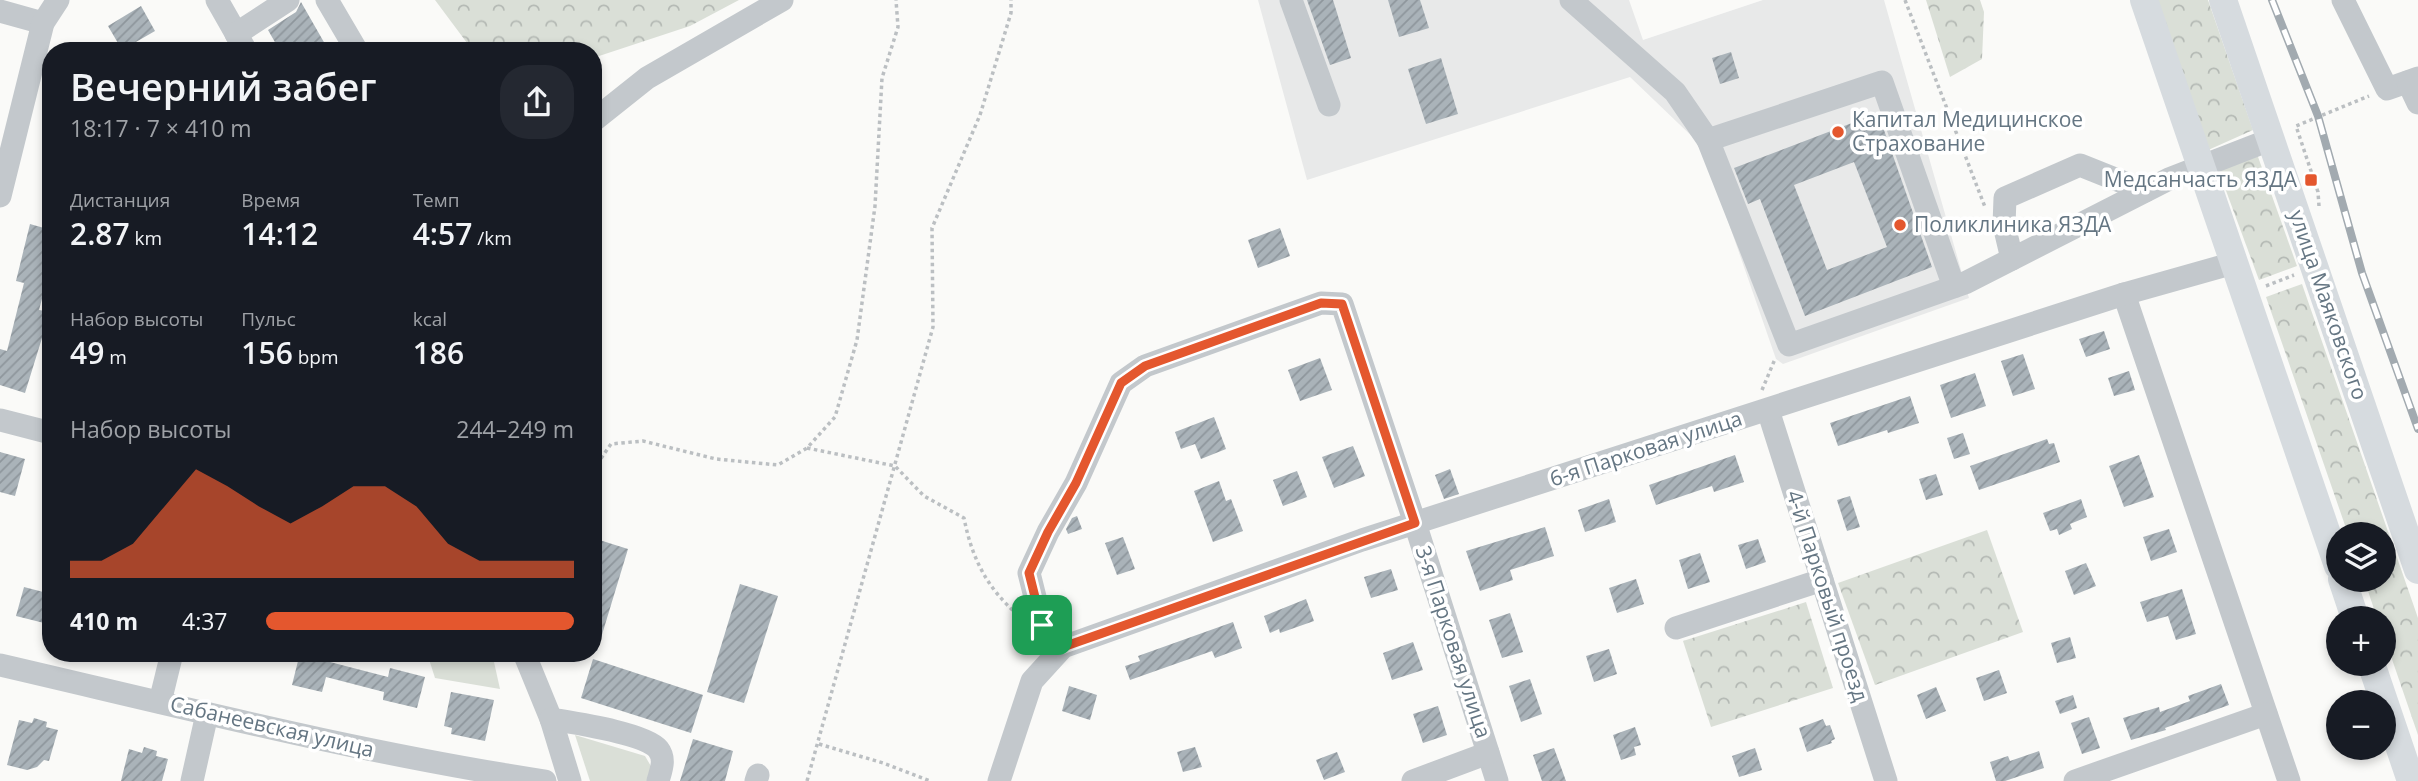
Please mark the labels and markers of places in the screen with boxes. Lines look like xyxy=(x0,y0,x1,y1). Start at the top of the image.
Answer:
place label: Капитал Медицинское Страхование xyxy=(1852,105,2083,157)
marker: Капитал Медицинское Страхование xyxy=(1830,124,1846,140)
place label: Медсанчасть ЯЗДА xyxy=(2104,165,2298,193)
marker: Медсанчасть ЯЗДА xyxy=(2303,172,2319,188)
place label: Поликлиника ЯЗДА xyxy=(1914,210,2112,238)
marker: Поликлиника ЯЗДА xyxy=(1892,217,1908,233)
pin xyxy=(1012,595,1072,655)

